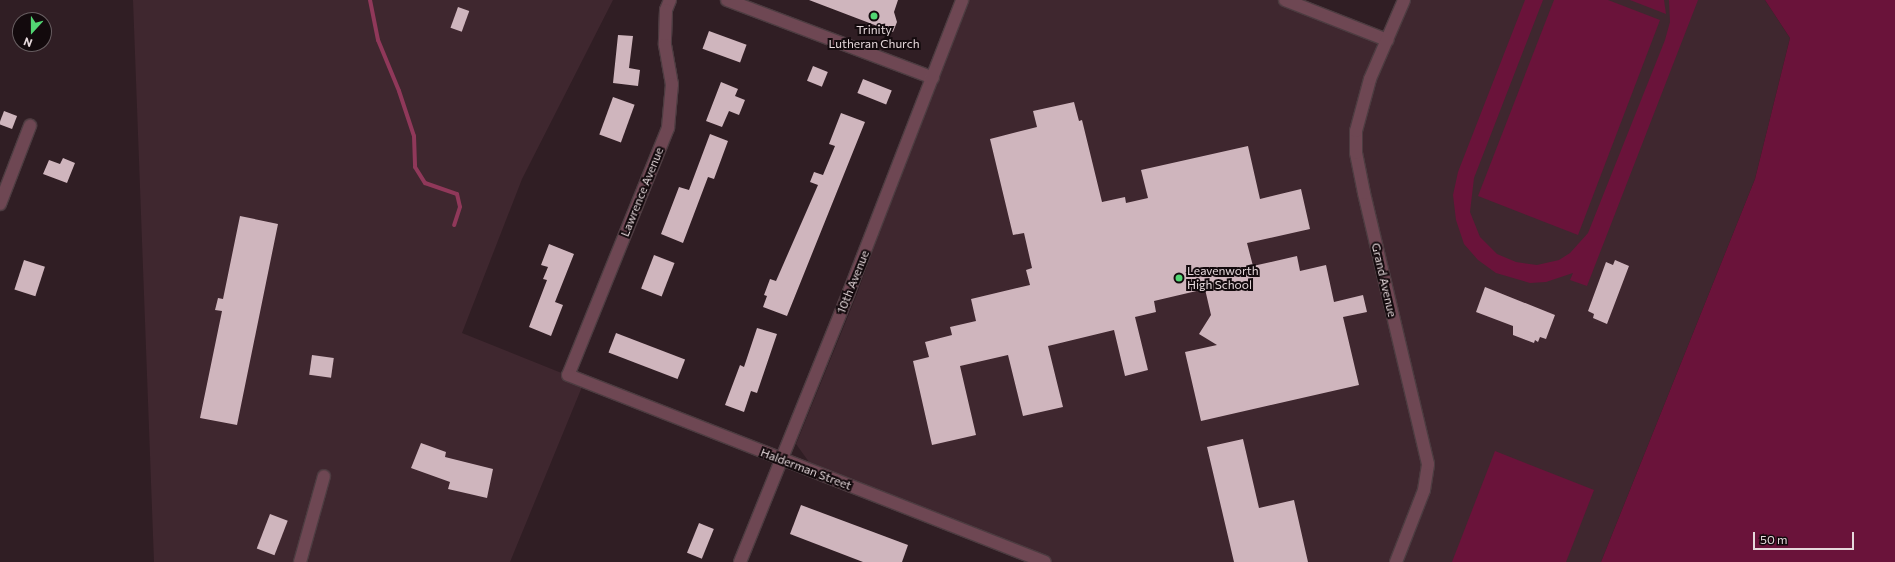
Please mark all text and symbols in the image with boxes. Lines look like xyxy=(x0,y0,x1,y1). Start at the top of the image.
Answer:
marker: Trinity Lutheran Church xyxy=(869,11,879,21)
north arrow xyxy=(12,12,52,52)
place label: Trinity Lutheran Church xyxy=(828,23,920,51)
text: N xyxy=(22,35,34,50)
street label: Lawrence Avenue xyxy=(618,145,666,239)
street label: Grand Avenue xyxy=(1368,241,1400,319)
street label: 10th Avenue xyxy=(834,248,872,316)
place label: Leavenworth High School xyxy=(1187,264,1259,292)
marker: Leavenworth High School xyxy=(1174,273,1184,283)
street label: Halderman Street xyxy=(759,445,853,493)
scale bar xyxy=(1755,524,1856,550)
text: 50 m xyxy=(1760,532,1788,546)

